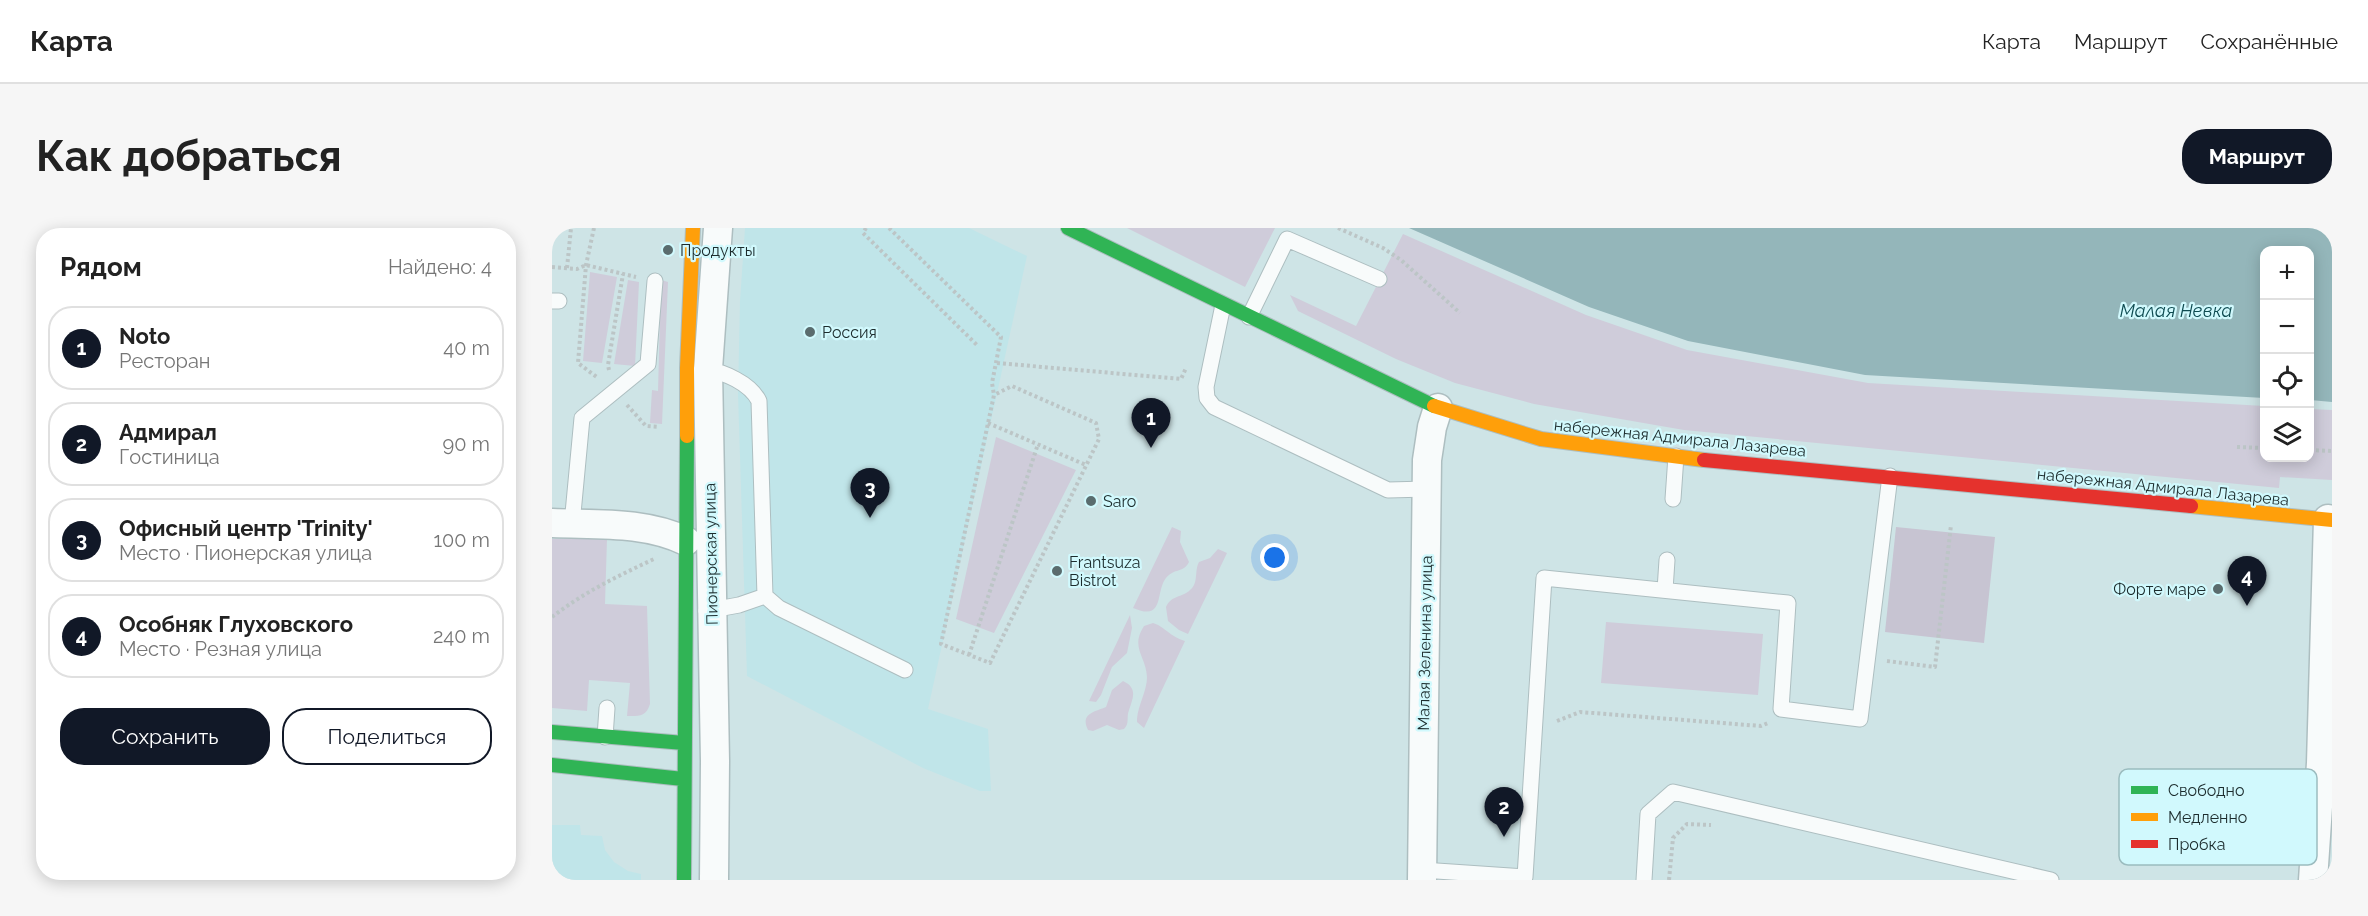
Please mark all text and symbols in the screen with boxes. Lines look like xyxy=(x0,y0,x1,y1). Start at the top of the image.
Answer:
text: Карта xyxy=(30,25,113,58)
text: Карта xyxy=(1982,29,2041,54)
text: Маршрут xyxy=(2074,29,2167,54)
text: Сохранённые xyxy=(2200,29,2338,54)
button: Маршрут xyxy=(2182,129,2332,184)
text: Как добраться xyxy=(36,132,342,181)
place label: Продукты xyxy=(680,241,756,260)
marker: Продукты xyxy=(661,243,675,257)
map controls xyxy=(2260,246,2314,462)
button: + xyxy=(2260,246,2314,300)
text: Рядом xyxy=(60,252,142,282)
text: Найдено: 4 xyxy=(388,255,492,279)
water label: Малая Невка xyxy=(2120,300,2233,321)
button: − xyxy=(2260,300,2314,354)
text: Noto xyxy=(119,323,170,349)
place label: Россия xyxy=(822,323,877,342)
marker: Россия xyxy=(803,325,817,339)
text: 1 xyxy=(77,336,86,360)
text: 40 m xyxy=(443,336,490,360)
text: Ресторан xyxy=(119,349,211,373)
button: locate xyxy=(2260,354,2314,408)
pin: 1 xyxy=(1132,398,1170,448)
button: layers xyxy=(2260,408,2314,462)
street label: набережная Адмирала Лазарева xyxy=(1553,415,1807,461)
text: Адмирал xyxy=(119,419,217,445)
text: 2 xyxy=(76,432,87,456)
text: 90 m xyxy=(443,432,490,456)
text: Гостиница xyxy=(119,445,220,469)
street label: набережная Адмирала Лазарева xyxy=(2036,464,2290,510)
pin: 3 xyxy=(850,468,890,518)
street label: Пионерская улица xyxy=(700,483,722,625)
place label: Saro xyxy=(1103,492,1136,511)
marker: Saro xyxy=(1084,494,1098,508)
text: Офисный центр 'Trinity' xyxy=(119,515,373,541)
text: 3 xyxy=(76,528,87,552)
text: 100 m xyxy=(433,528,490,552)
text: Место · Пионерская улица xyxy=(119,541,372,565)
your location xyxy=(1260,543,1289,572)
place label: Frantsuza Bistrot xyxy=(1069,553,1141,590)
street label: Малая Зеленина улица xyxy=(1414,555,1436,731)
pin: 4 xyxy=(2228,556,2266,606)
marker: Frantsuza Bistrot xyxy=(1050,564,1064,578)
place label: Форте маре xyxy=(2113,580,2206,599)
marker: Форте маре xyxy=(2211,582,2225,596)
text: Особняк Глуховского xyxy=(119,611,353,637)
text: 4 xyxy=(76,624,87,648)
text: 240 m xyxy=(433,624,490,648)
text: Место · Резная улица xyxy=(119,637,322,661)
button: Сохранить xyxy=(60,708,270,765)
button: Поделиться xyxy=(282,708,492,765)
legend xyxy=(2119,769,2317,865)
text: Свободно xyxy=(2168,781,2244,800)
pin: 2 xyxy=(1484,788,1524,837)
text: Медленно xyxy=(2168,808,2247,827)
text: Пробка xyxy=(2168,835,2226,854)

